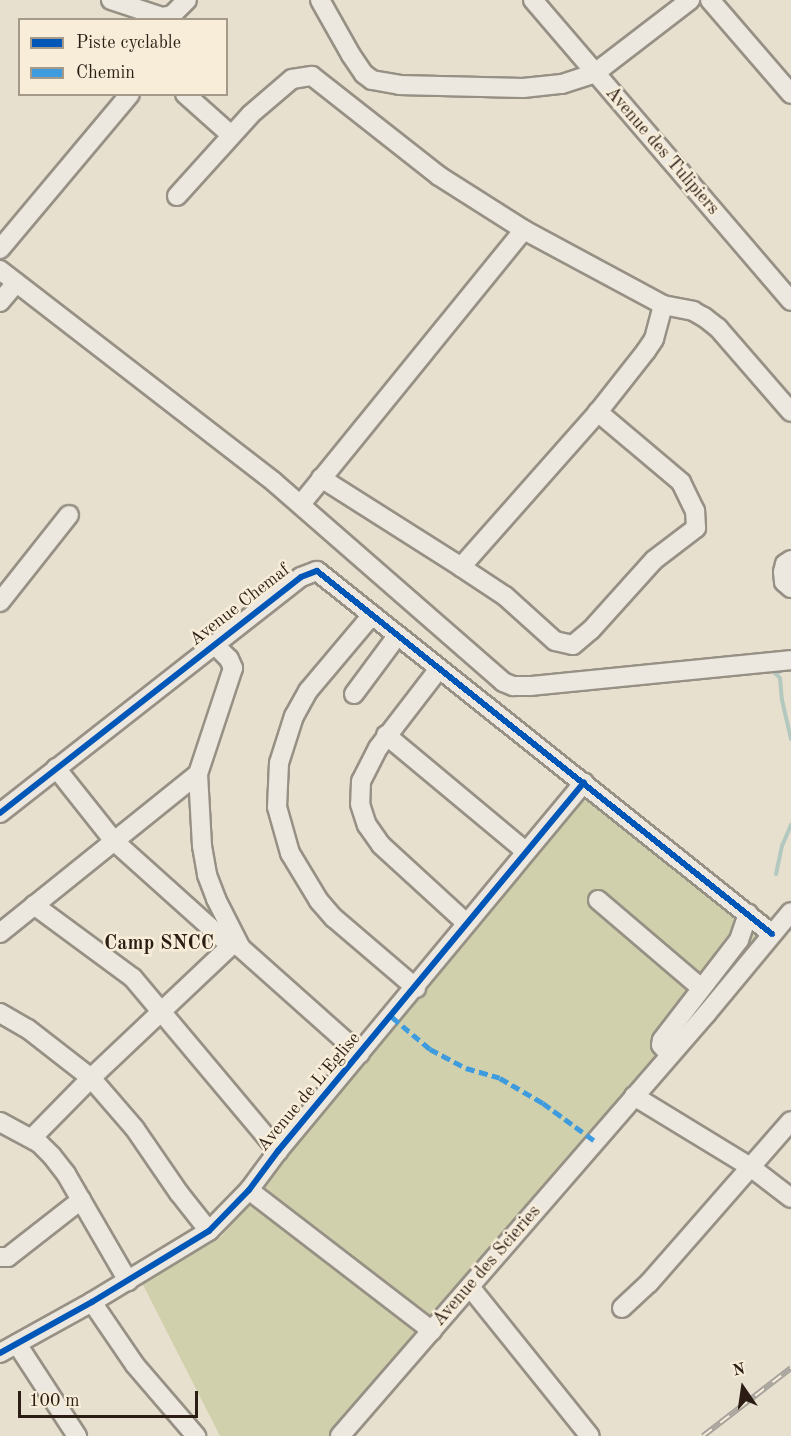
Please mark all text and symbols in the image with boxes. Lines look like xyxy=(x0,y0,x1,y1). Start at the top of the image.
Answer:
legend xyxy=(18,18,228,96)
text: Piste cyclable xyxy=(76,34,181,52)
text: Chemin xyxy=(76,64,135,82)
street label: Avenue des Tulipiers xyxy=(601,83,723,219)
street label: Avenue Chemaf xyxy=(185,559,295,651)
district label: Camp SNCC xyxy=(104,932,214,956)
street label: Avenue de L'Eglise xyxy=(253,1028,365,1156)
street label: Avenue des Scieries xyxy=(429,1201,545,1331)
north arrow xyxy=(713,1358,773,1418)
text: N xyxy=(731,1361,747,1380)
scale bar xyxy=(21,1379,201,1417)
text: 100 m xyxy=(29,1392,80,1410)

